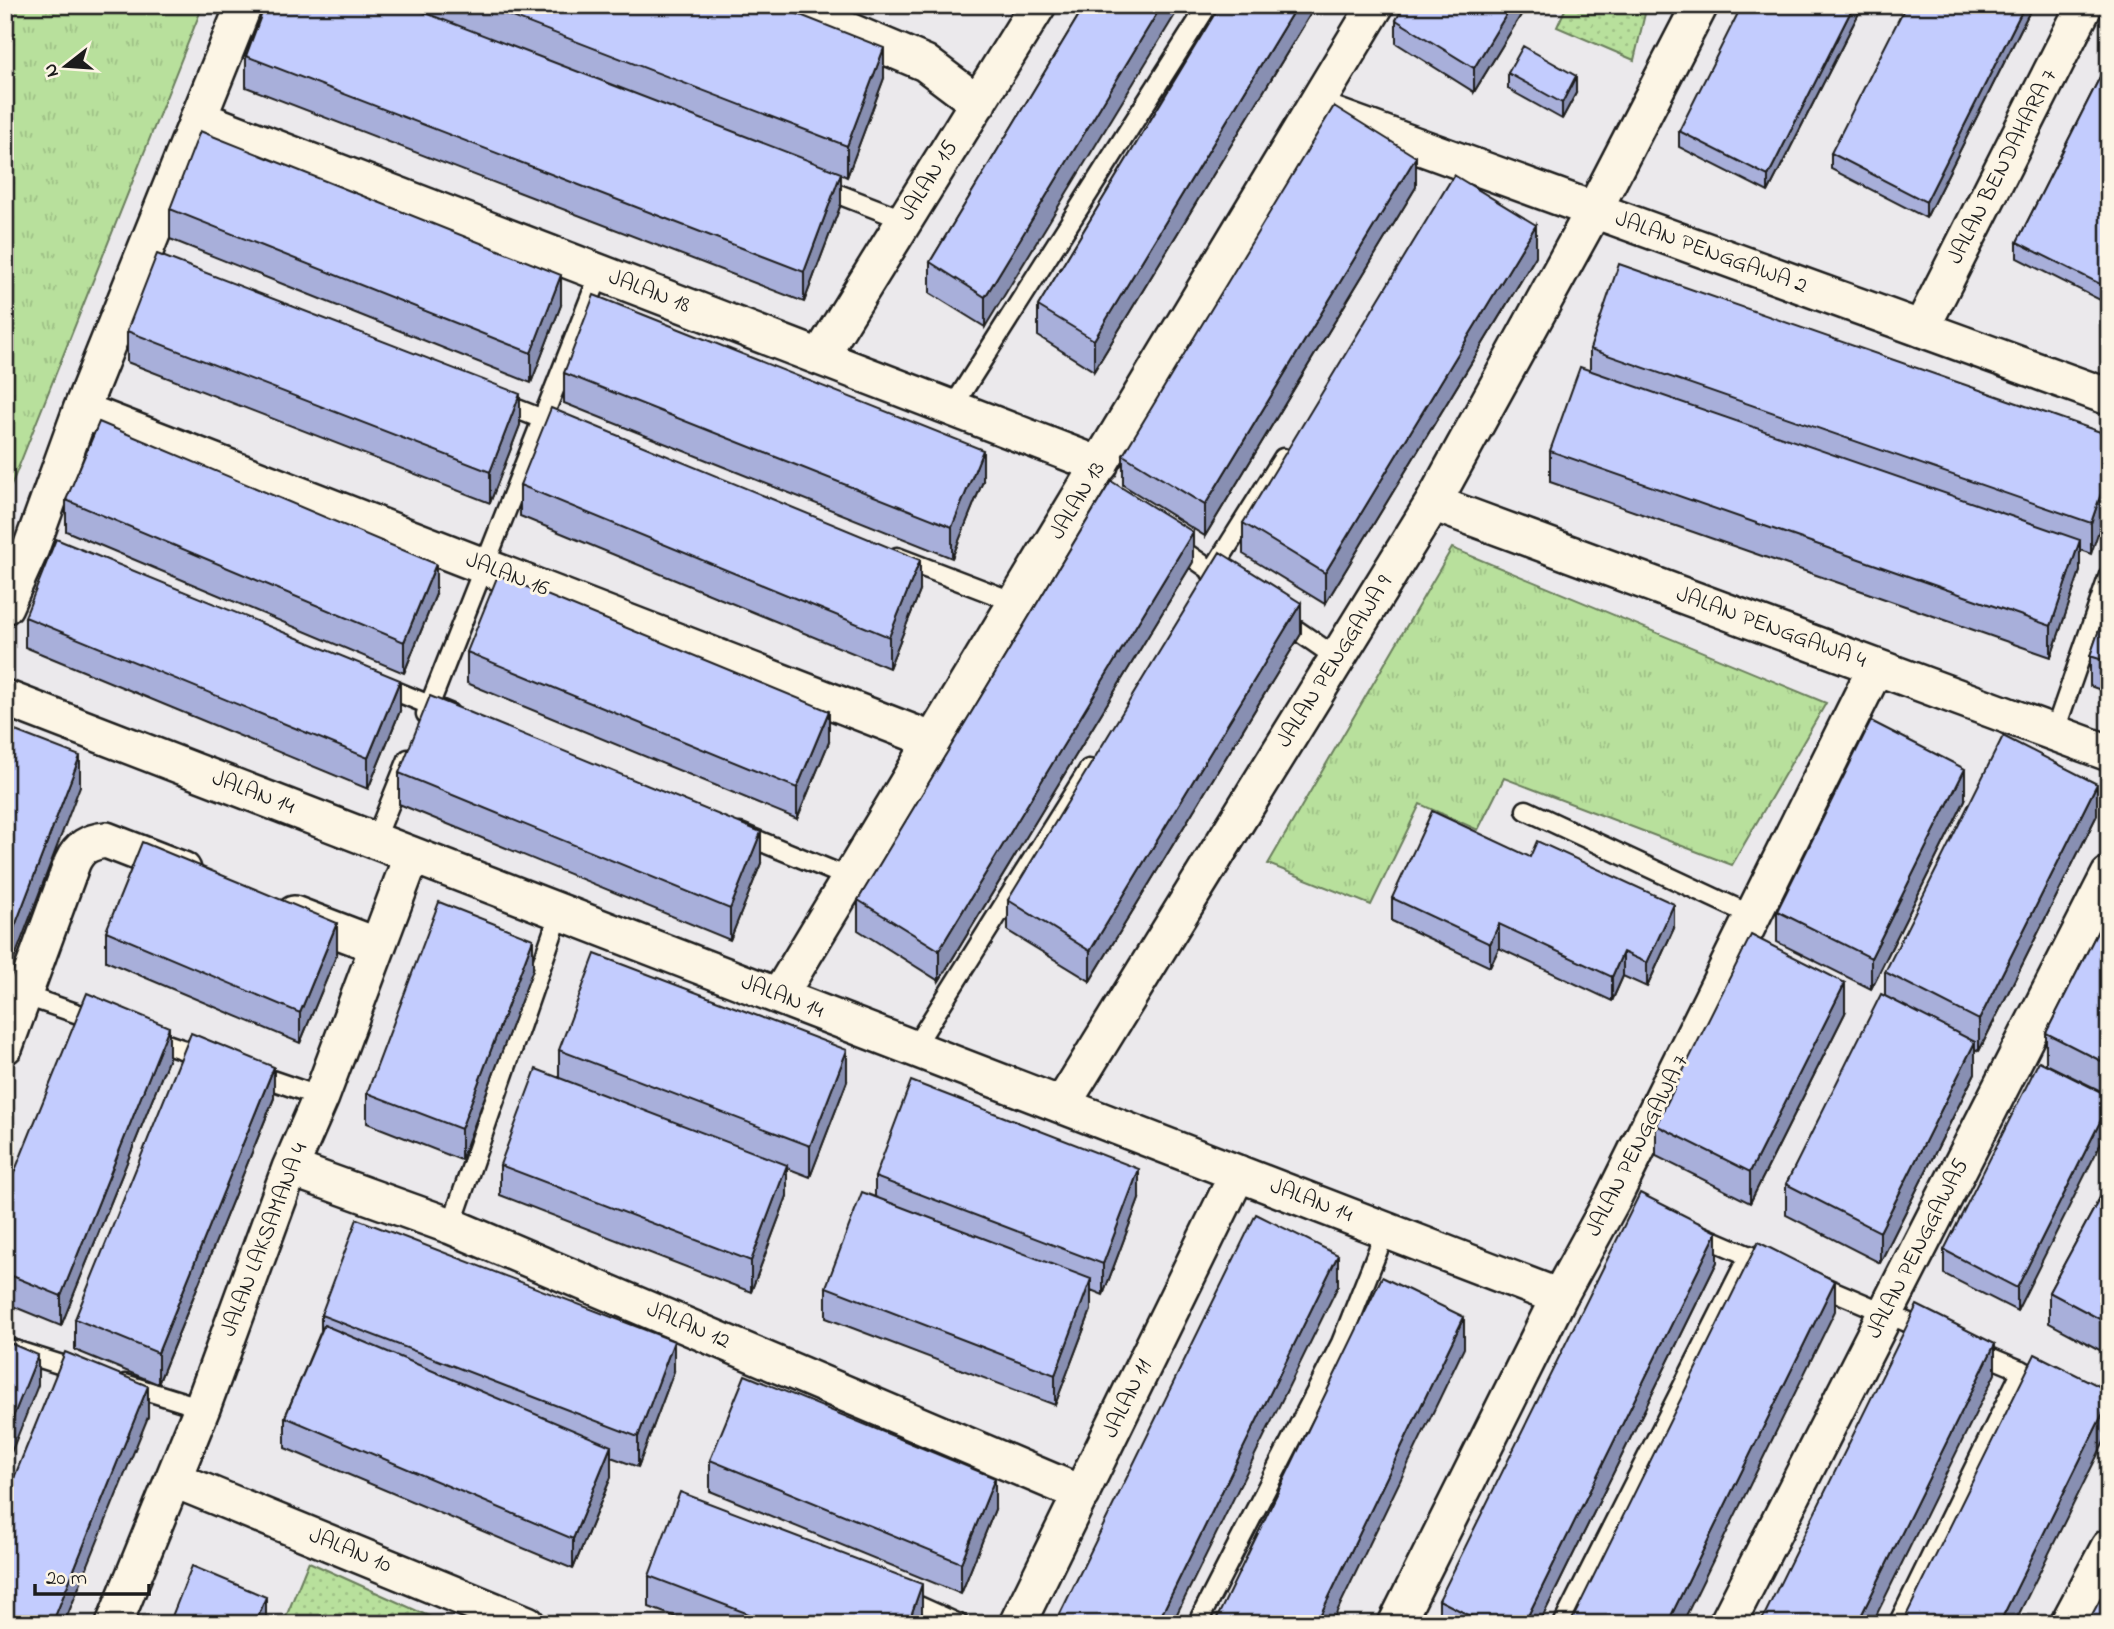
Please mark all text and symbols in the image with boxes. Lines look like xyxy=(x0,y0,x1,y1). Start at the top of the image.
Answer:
north arrow xyxy=(32,32,102,102)
text: N xyxy=(37,60,67,80)
street label: JALAN BENDAHARA 7 xyxy=(1939,63,2067,270)
street label: JALAN 15 xyxy=(891,134,967,228)
street label: JALAN PENGGAWA 2 xyxy=(1610,203,1812,303)
street label: JALAN 18 xyxy=(603,261,695,323)
street label: JALAN 13 xyxy=(1042,456,1114,546)
street label: JALAN 16 xyxy=(461,544,553,606)
street label: JALAN PENGGAWA 9 xyxy=(1269,569,1401,755)
street label: JALAN PENGGAWA 4 xyxy=(1671,578,1871,678)
street label: JALAN 14 xyxy=(207,762,300,824)
street label: JALAN 14 xyxy=(736,966,829,1028)
street label: JALAN PENGGAWA 7 xyxy=(1578,1049,1698,1243)
street label: JALAN LAKSAMANA 4 xyxy=(213,1138,317,1342)
street label: JALAN PENGGAWA5 xyxy=(1858,1153,1978,1345)
street label: JALAN 14 xyxy=(1265,1170,1358,1232)
street label: JALAN 12 xyxy=(641,1294,735,1358)
street label: JALAN 11 xyxy=(1095,1354,1161,1444)
street label: JALAN 10 xyxy=(304,1519,396,1583)
scale bar xyxy=(35,1552,149,1596)
text: 20 m xyxy=(46,1564,87,1594)

